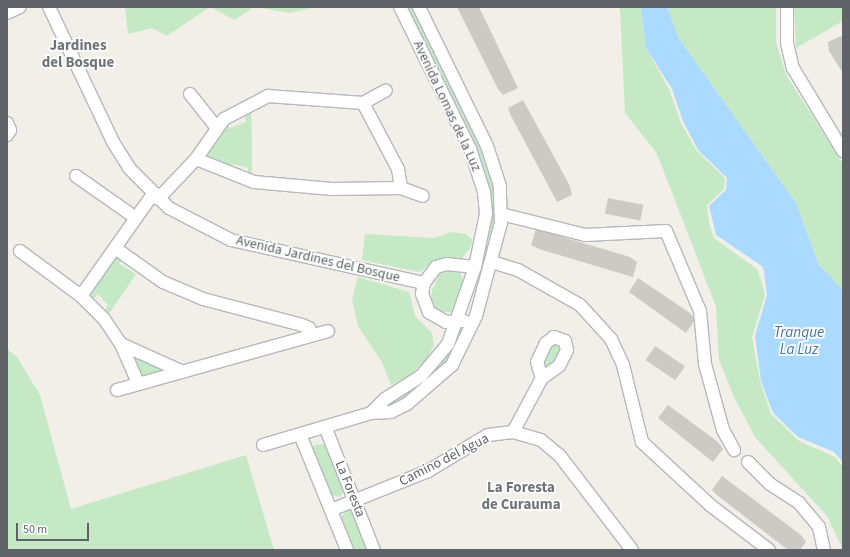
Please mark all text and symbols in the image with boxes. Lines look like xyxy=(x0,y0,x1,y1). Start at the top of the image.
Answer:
district label: Jardines del Bosque xyxy=(42,36,114,71)
street label: Avenida Lomas de la Luz xyxy=(409,38,485,174)
street label: Avenida Jardines del Bosque xyxy=(234,232,402,286)
water label: Tranque La Luz xyxy=(774,323,824,358)
street label: Camino del Agua xyxy=(396,430,492,490)
street label: La Foresta xyxy=(331,458,369,520)
district label: La Foresta de Curauma xyxy=(481,478,561,513)
scale bar xyxy=(18,515,91,541)
text: 50 m xyxy=(23,521,47,538)

